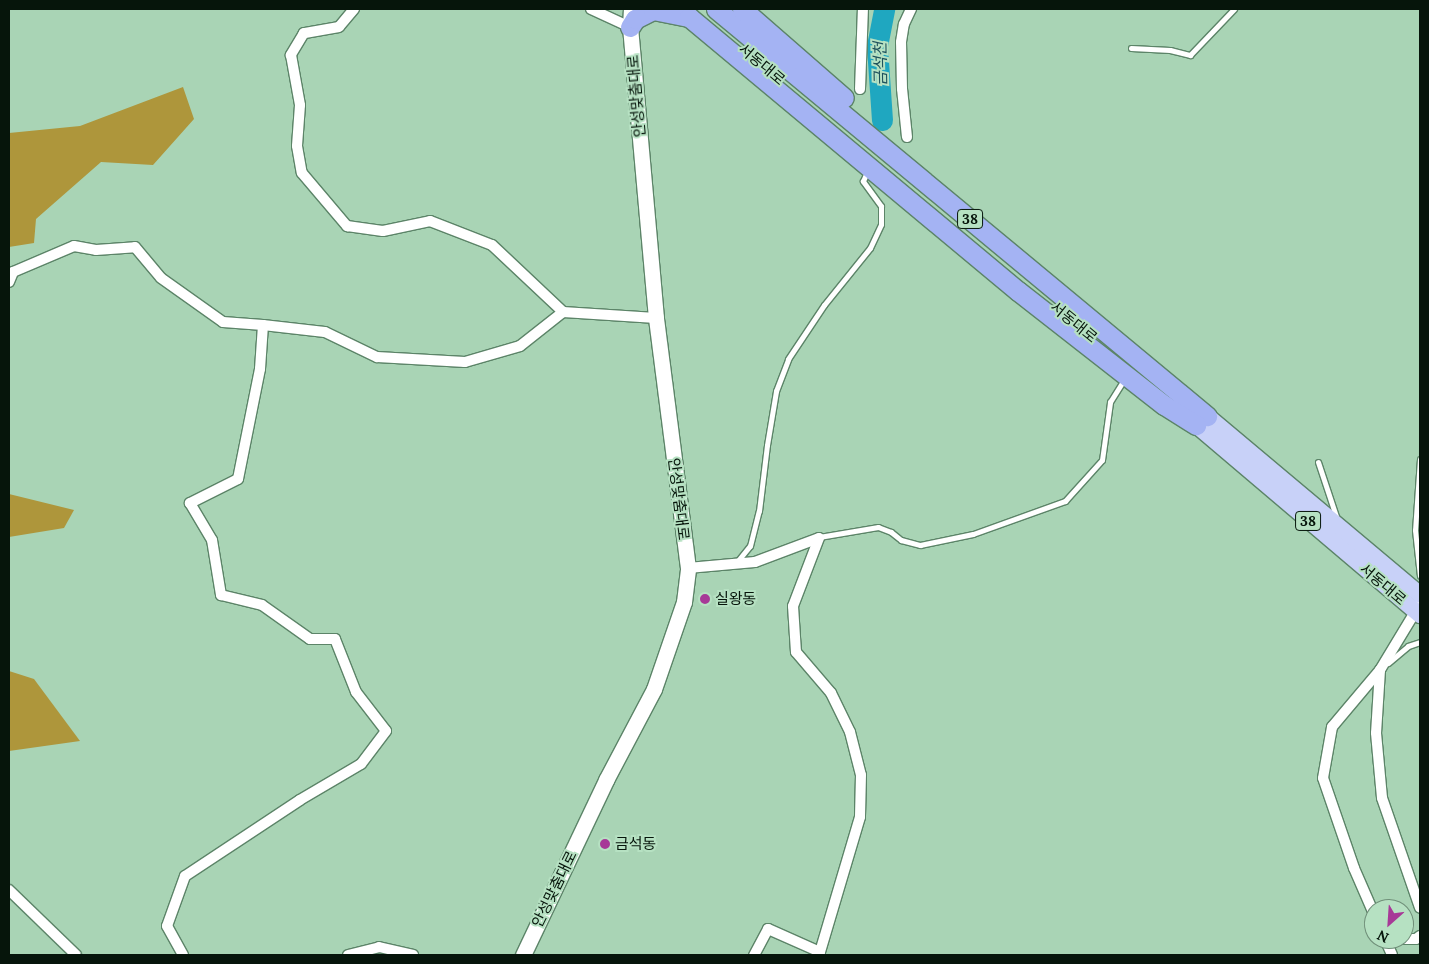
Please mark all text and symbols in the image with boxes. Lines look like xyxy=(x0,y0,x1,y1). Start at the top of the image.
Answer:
street label: 서동대로 xyxy=(735,39,789,89)
water label: 금석천 xyxy=(870,42,890,86)
street label: 안성맞춤대로 xyxy=(623,54,649,138)
road number: 38 xyxy=(956,208,984,230)
street label: 서동대로 xyxy=(1047,298,1101,346)
street label: 안성맞춤대로 xyxy=(665,457,693,541)
road number: 38 xyxy=(1294,510,1322,532)
street label: 서동대로 xyxy=(1356,559,1410,609)
place label: 실왕동 xyxy=(715,590,756,608)
marker: 실왕동 xyxy=(699,593,711,605)
place label: 금석동 xyxy=(615,835,656,853)
marker: 금석동 xyxy=(599,838,611,850)
street label: 안성맞춤대로 xyxy=(528,848,580,930)
north arrow xyxy=(1364,899,1414,949)
text: N xyxy=(1374,926,1392,947)

